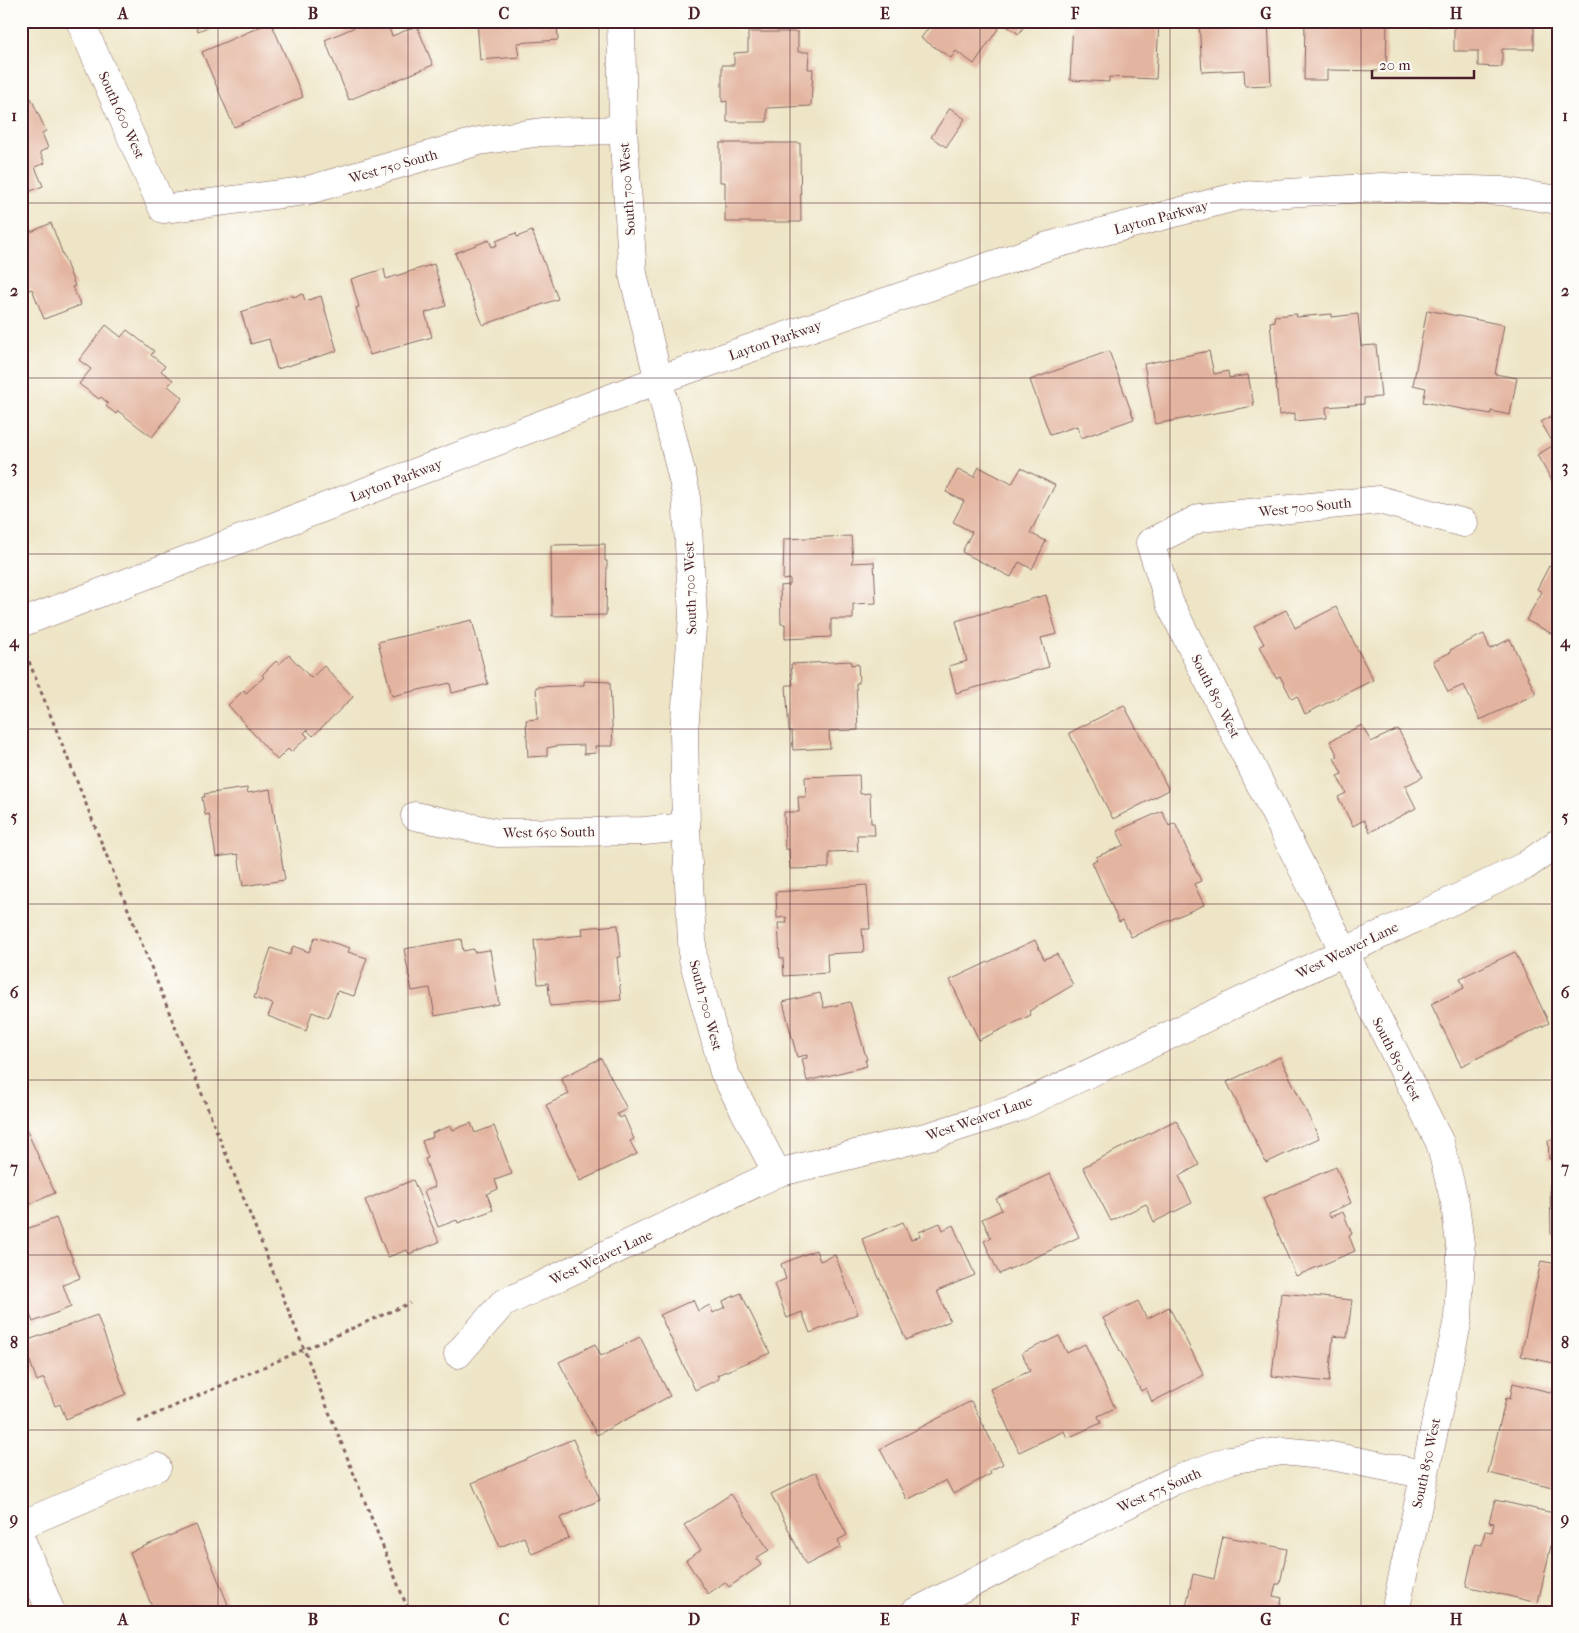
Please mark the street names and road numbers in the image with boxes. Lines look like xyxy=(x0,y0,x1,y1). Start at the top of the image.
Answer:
street label: South 600 West xyxy=(95,69,148,162)
street label: South 700 West xyxy=(616,142,639,236)
street label: West 750 South xyxy=(346,146,440,188)
street label: Layton Parkway xyxy=(1112,197,1211,238)
street label: Layton Parkway xyxy=(726,316,824,364)
street label: Layton Parkway xyxy=(348,455,445,506)
street label: West 700 South xyxy=(1257,494,1352,521)
street label: South 700 West xyxy=(680,541,701,635)
street label: South 850 West xyxy=(1187,652,1244,741)
street label: West 650 South xyxy=(502,823,595,842)
street label: West Weaver Lane xyxy=(1293,918,1401,983)
street label: South 700 West xyxy=(685,958,726,1052)
street label: South 850 West xyxy=(1368,1015,1425,1104)
street label: West Weaver Lane xyxy=(923,1092,1035,1145)
street label: West Weaver Lane xyxy=(546,1226,655,1289)
street label: South 850 West xyxy=(1409,1417,1444,1510)
street label: West 575 South xyxy=(1114,1464,1204,1517)

